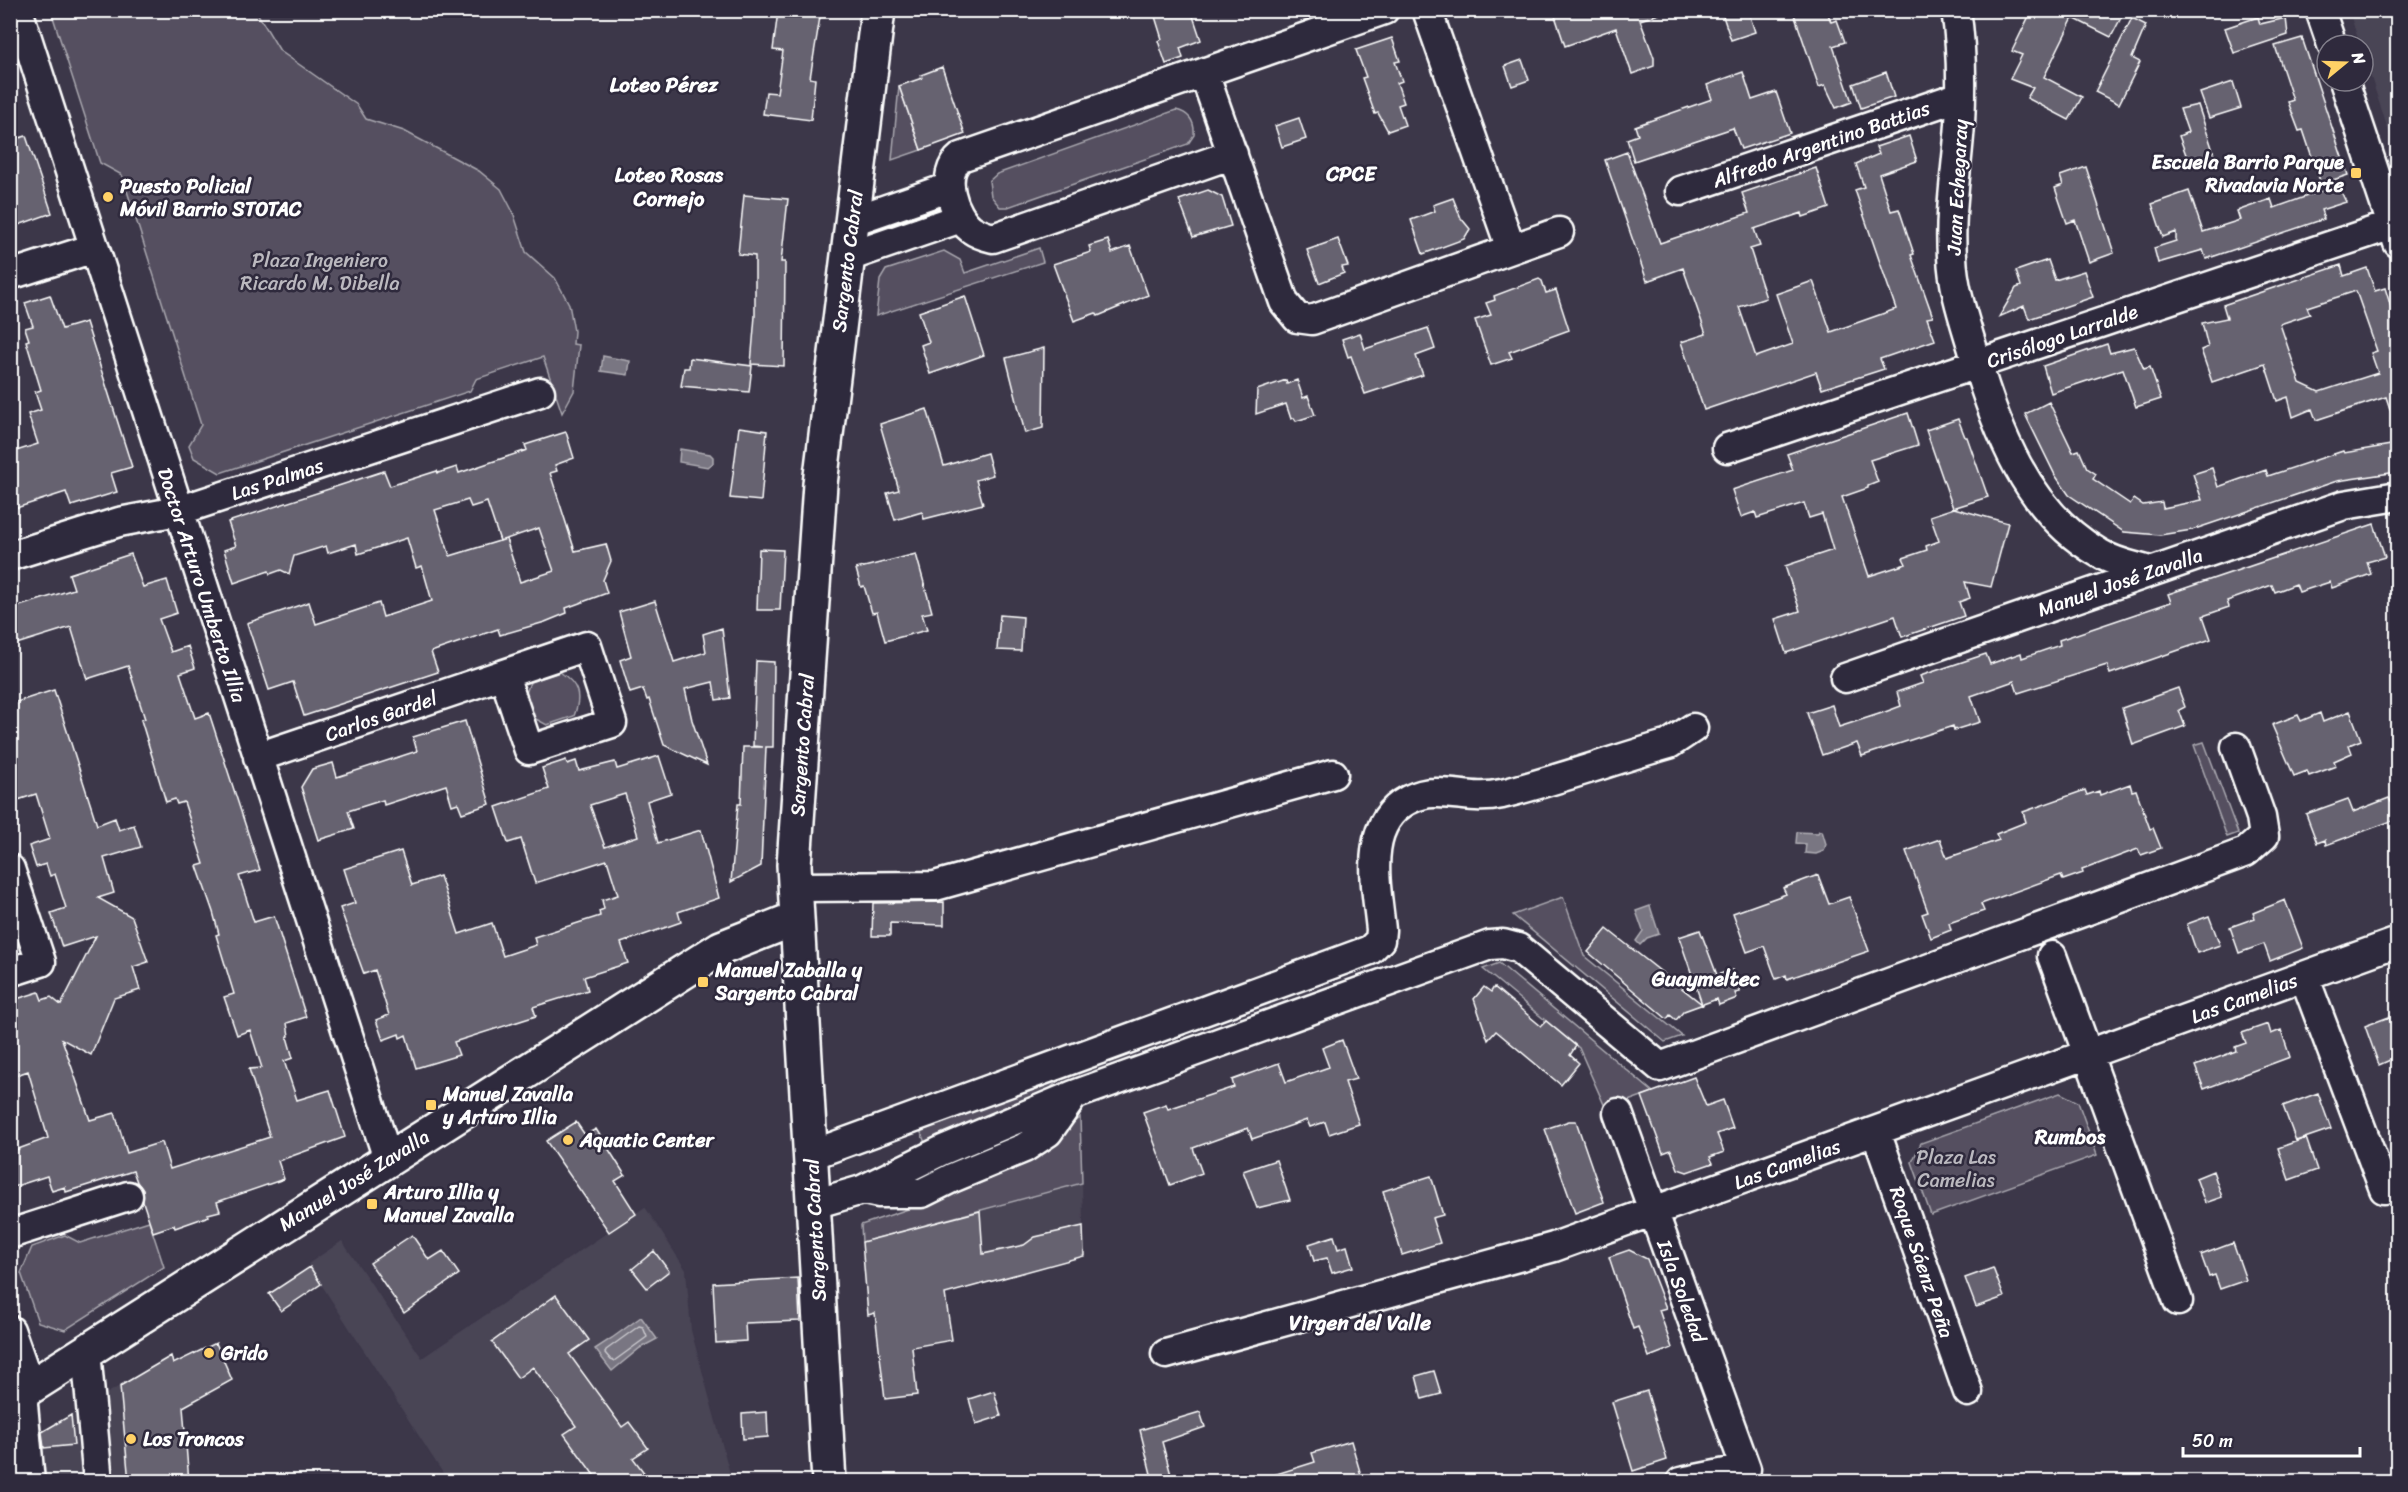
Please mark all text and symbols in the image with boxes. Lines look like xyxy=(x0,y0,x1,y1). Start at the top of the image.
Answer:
north arrow xyxy=(2315,33,2375,93)
text: N xyxy=(2343,47,2375,69)
district label: Loteo Pérez xyxy=(610,66,719,104)
street label: Alfredo Argentino Battias xyxy=(1707,91,1935,198)
street label: Juan Echegaray xyxy=(1936,117,1979,257)
place label: Escuela Barrio Parque Rivadavia Norte xyxy=(2152,145,2345,203)
district label: CPCE xyxy=(1325,155,1378,193)
district label: Loteo Rosas Cornejo xyxy=(615,156,724,218)
marker: Escuela Barrio Parque Rivadavia Norte xyxy=(2349,166,2363,180)
place label: Puesto Policial Móvil Barrio STOTAC xyxy=(119,169,302,227)
street label: Sargento Cabral xyxy=(821,187,874,334)
marker: Puesto Policial Móvil Barrio STOTAC xyxy=(101,190,115,204)
park label: Plaza Ingeniero Ricardo M. Dibella xyxy=(240,243,400,301)
street label: Crisólogo Larralde xyxy=(1982,294,2143,379)
street label: Las Palmas xyxy=(226,448,329,511)
street label: Doctor Arturo Umberto Illia xyxy=(147,463,256,708)
street label: Manuel José Zavalla xyxy=(2033,538,2208,627)
street label: Sargento Cabral xyxy=(780,671,825,818)
street label: Carlos Gardel xyxy=(320,681,443,752)
place label: Manuel Zaballa y Sargento Cabral xyxy=(714,953,863,1011)
district label: Guaymeltec xyxy=(1651,960,1761,998)
street label: Las Camelias xyxy=(2186,963,2303,1034)
marker: Manuel Zaballa y Sargento Cabral xyxy=(696,975,710,989)
place label: Manuel Zavalla y Arturo Illia xyxy=(442,1077,574,1135)
marker: Manuel Zavalla y Arturo Illia xyxy=(424,1098,438,1112)
district label: Rumbos xyxy=(2034,1118,2106,1156)
street label: Manuel José Zavalla xyxy=(272,1120,437,1241)
place label: Aquatic Center xyxy=(579,1123,716,1158)
street label: Las Camelias xyxy=(1729,1129,1846,1200)
marker: Aquatic Center xyxy=(561,1133,575,1147)
park label: Plaza Las Camelias xyxy=(1916,1140,1997,1198)
street label: Sargento Cabral xyxy=(794,1156,837,1302)
place label: Arturo Illia y Manuel Zavalla xyxy=(383,1175,515,1233)
street label: Roque Sáenz Peña xyxy=(1879,1182,1964,1343)
marker: Arturo Illia y Manuel Zavalla xyxy=(365,1197,379,1211)
street label: Isla Soledad xyxy=(1646,1234,1717,1349)
district label: Virgen del Valle xyxy=(1289,1304,1431,1342)
place label: Grido xyxy=(220,1336,269,1371)
marker: Grido xyxy=(202,1346,216,1360)
scale bar xyxy=(2183,1420,2360,1458)
place label: Los Troncos xyxy=(143,1422,245,1457)
text: 50 m xyxy=(2192,1425,2233,1457)
marker: Los Troncos xyxy=(124,1432,138,1446)

